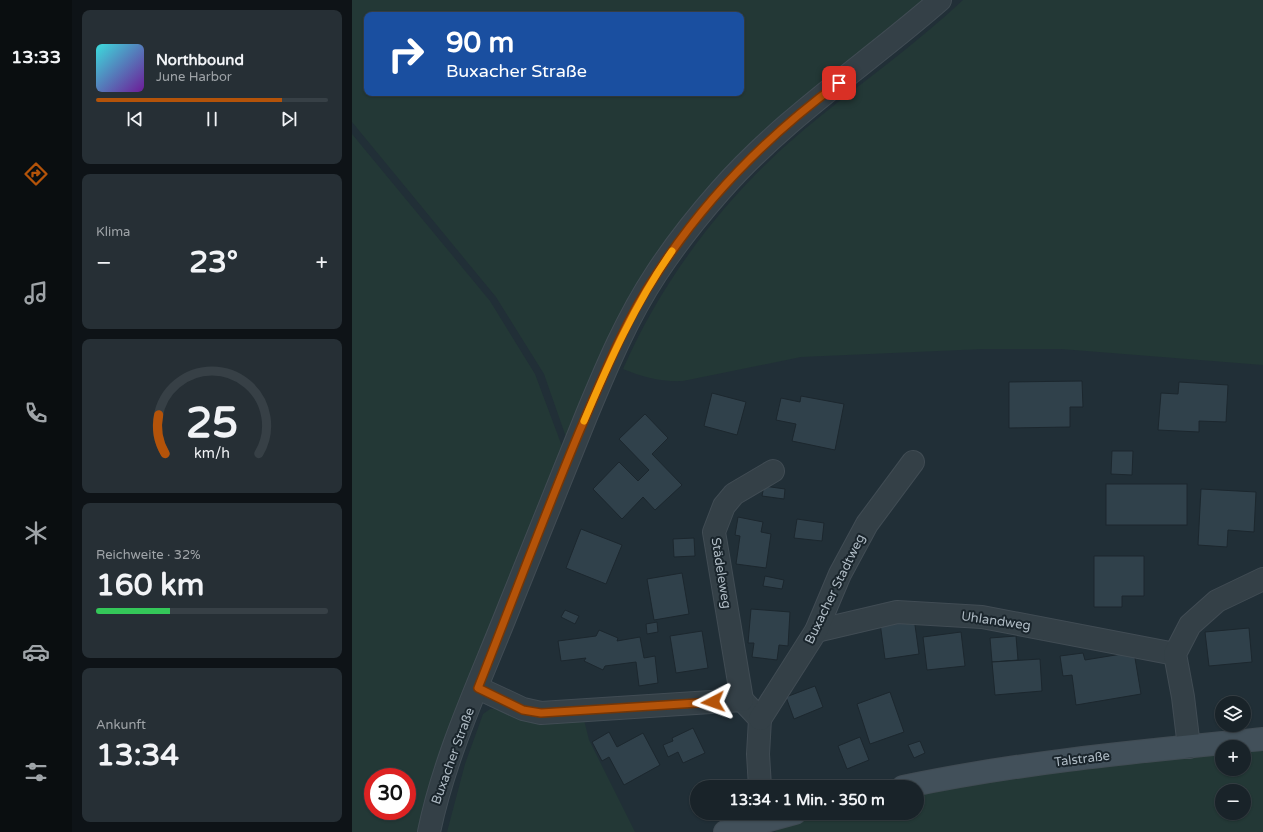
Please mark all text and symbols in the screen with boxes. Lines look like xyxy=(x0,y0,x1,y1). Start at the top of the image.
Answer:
text: 90 m xyxy=(446,26,514,60)
icon: right xyxy=(380,28,432,80)
text: 13:33 xyxy=(11,46,61,68)
text: Northbound xyxy=(156,51,244,69)
text: Buxacher Straße xyxy=(446,60,587,82)
pin xyxy=(822,66,856,100)
text: June Harbor xyxy=(156,69,232,85)
icon: arrive xyxy=(828,72,850,94)
icon: previous xyxy=(124,108,146,130)
icon: pause xyxy=(201,108,223,130)
icon: next xyxy=(278,108,300,130)
icon: directions xyxy=(22,160,50,188)
text: Klima xyxy=(96,224,130,240)
text: 23° xyxy=(189,244,238,281)
text: − xyxy=(96,250,112,276)
text: + xyxy=(316,250,328,276)
icon: music xyxy=(22,279,50,307)
icon: phone xyxy=(22,399,50,427)
text: 25 xyxy=(186,399,238,449)
text: km/h xyxy=(194,445,230,462)
icon: climate xyxy=(22,519,50,547)
street label: Buxacher Stadtweg xyxy=(801,531,869,647)
street label: Städeleweg xyxy=(707,536,735,610)
text: Reichweite · 32% xyxy=(96,547,201,563)
text: 160 km xyxy=(96,567,204,604)
street label: Uhlandweg xyxy=(960,608,1032,634)
icon: car xyxy=(22,638,50,666)
position arrow xyxy=(692,681,734,723)
map controls xyxy=(1215,696,1251,820)
button: layers xyxy=(1215,696,1251,732)
street label: Buxacher Straße xyxy=(428,705,478,807)
text: Ankunft xyxy=(96,717,146,733)
text: 13:34 xyxy=(96,737,179,774)
button: + xyxy=(1215,740,1251,776)
street label: Talstraße xyxy=(1053,748,1111,770)
icon: filters xyxy=(22,758,50,786)
speed limit sign: 30 xyxy=(364,768,416,820)
button: − xyxy=(1215,784,1251,820)
text: 13:34 · 1 Min. · 350 m xyxy=(729,791,885,809)

